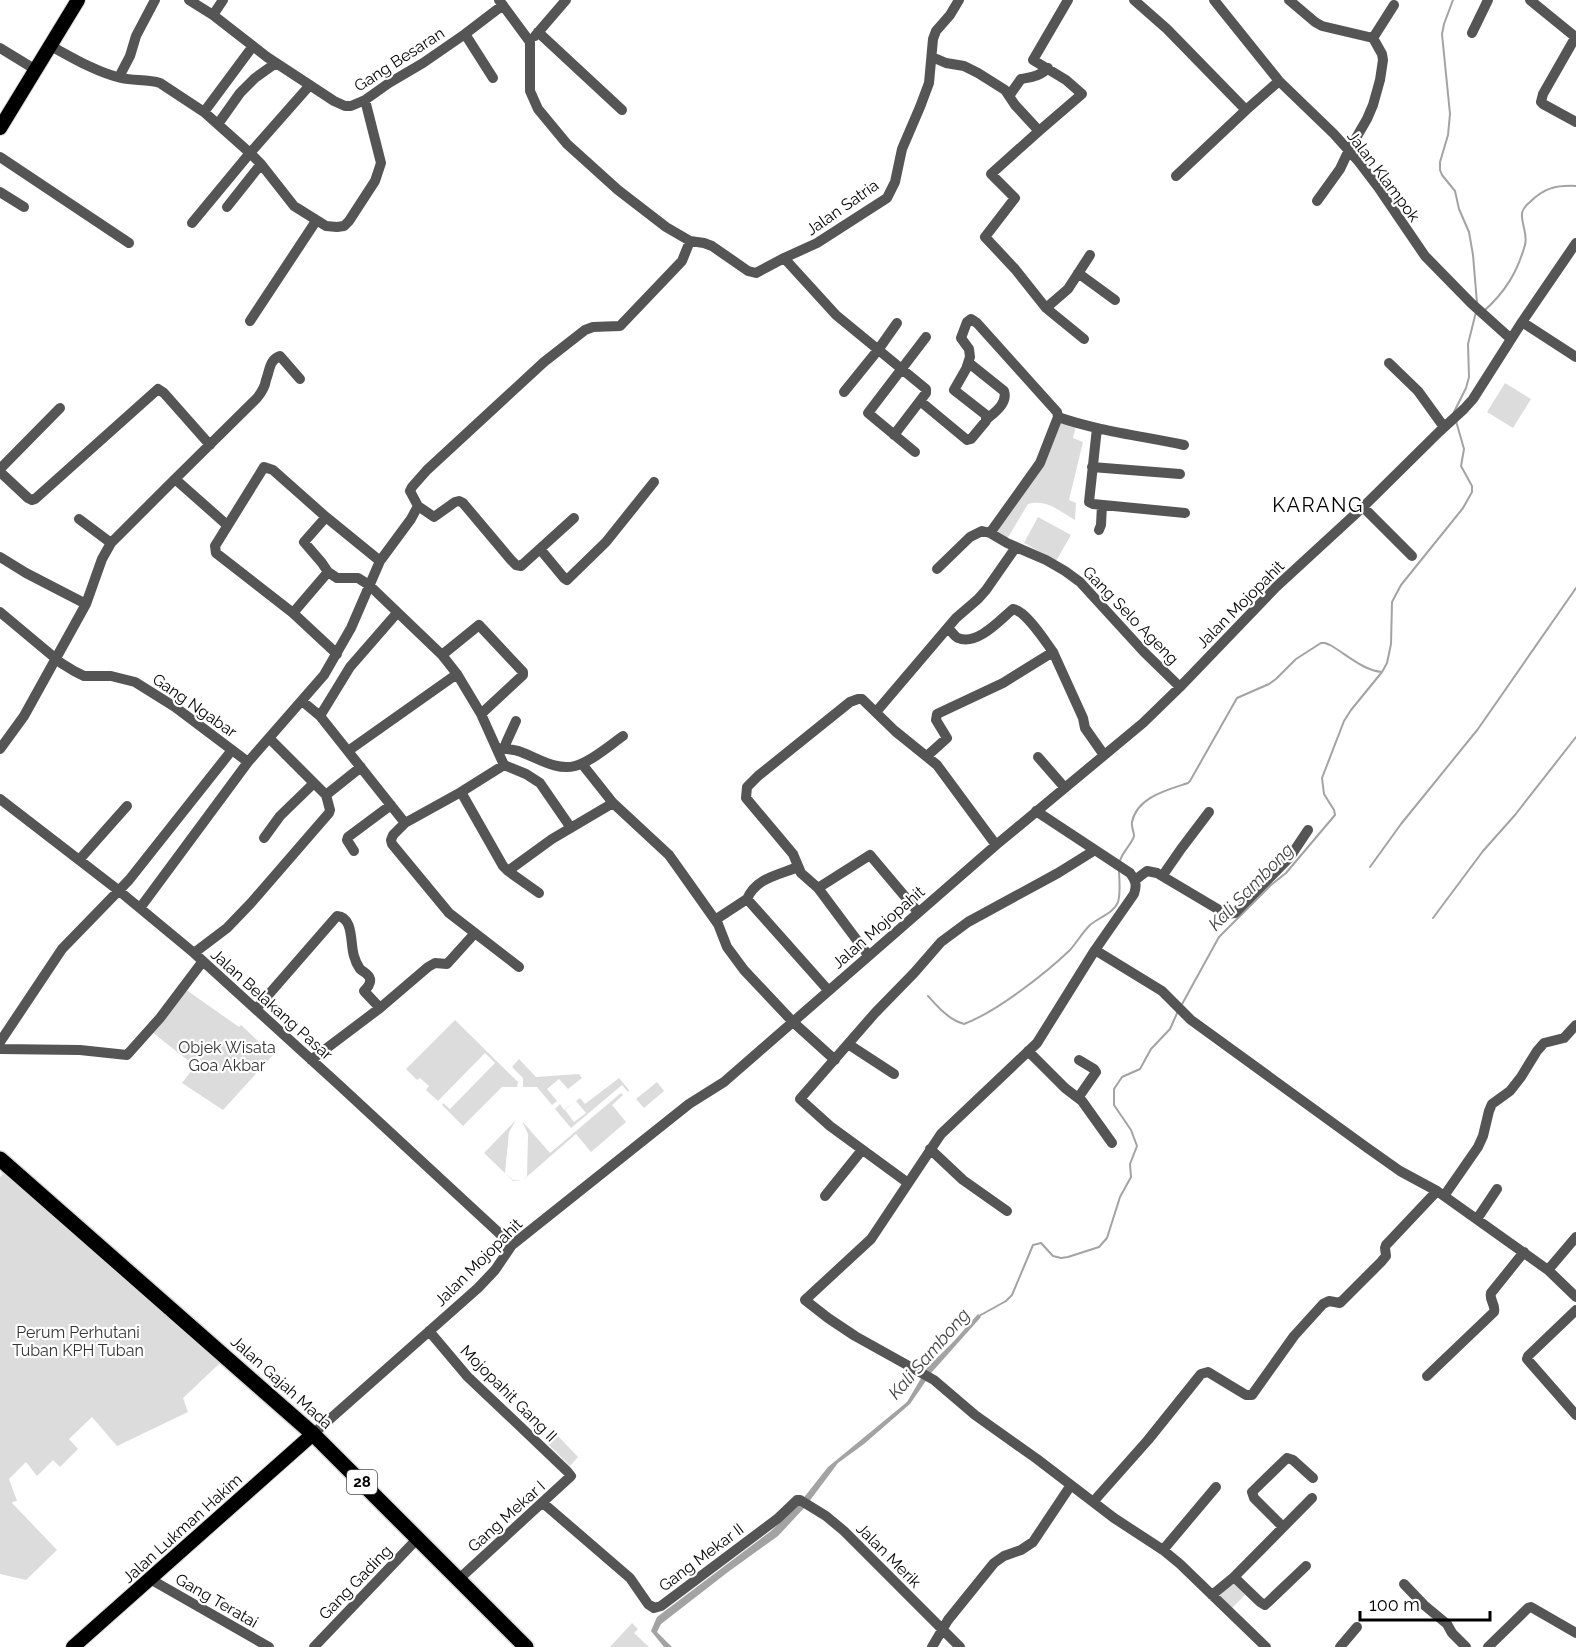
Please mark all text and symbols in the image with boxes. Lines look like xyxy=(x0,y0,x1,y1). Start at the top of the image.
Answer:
street label: Gang Besaran xyxy=(351,23,448,96)
street label: Jalan Klampok xyxy=(1343,127,1424,226)
street label: Jalan Satria xyxy=(802,175,882,239)
district label: KARANG xyxy=(1272,493,1364,517)
street label: Jalan Mojopahit xyxy=(1193,556,1289,652)
street label: Gang Selo Ageng xyxy=(1079,562,1182,668)
street label: Gang Ngabar xyxy=(149,669,241,742)
water label: Kali Sambong xyxy=(1204,838,1298,935)
street label: Jalan Mojopahit xyxy=(828,882,929,973)
street label: Jalan Belakang Pasar xyxy=(207,945,337,1064)
park label: Objek Wisata Goa Akbar xyxy=(178,1038,276,1075)
street label: Jalan Mojopahit xyxy=(431,1214,527,1310)
water label: Kali Sambong xyxy=(884,1304,974,1403)
park label: Perum Perhutani Tuban KPH Tuban xyxy=(12,1323,144,1360)
street label: Jalan Gajah Mada xyxy=(227,1332,336,1433)
street label: Mojopahit Gang II xyxy=(456,1341,561,1446)
street label: Jalan Lukman Hakim xyxy=(119,1470,246,1587)
road number: 28 xyxy=(347,1470,377,1494)
street label: Gang Mekar I xyxy=(464,1477,549,1556)
street label: Gang Mekar II xyxy=(655,1519,747,1595)
street label: Jalan Merik xyxy=(852,1519,925,1592)
street label: Gang Gading xyxy=(315,1541,396,1624)
street label: Gang Teratai xyxy=(172,1569,261,1632)
scale bar xyxy=(1360,1584,1490,1622)
text: 100 m xyxy=(1369,1594,1420,1615)

